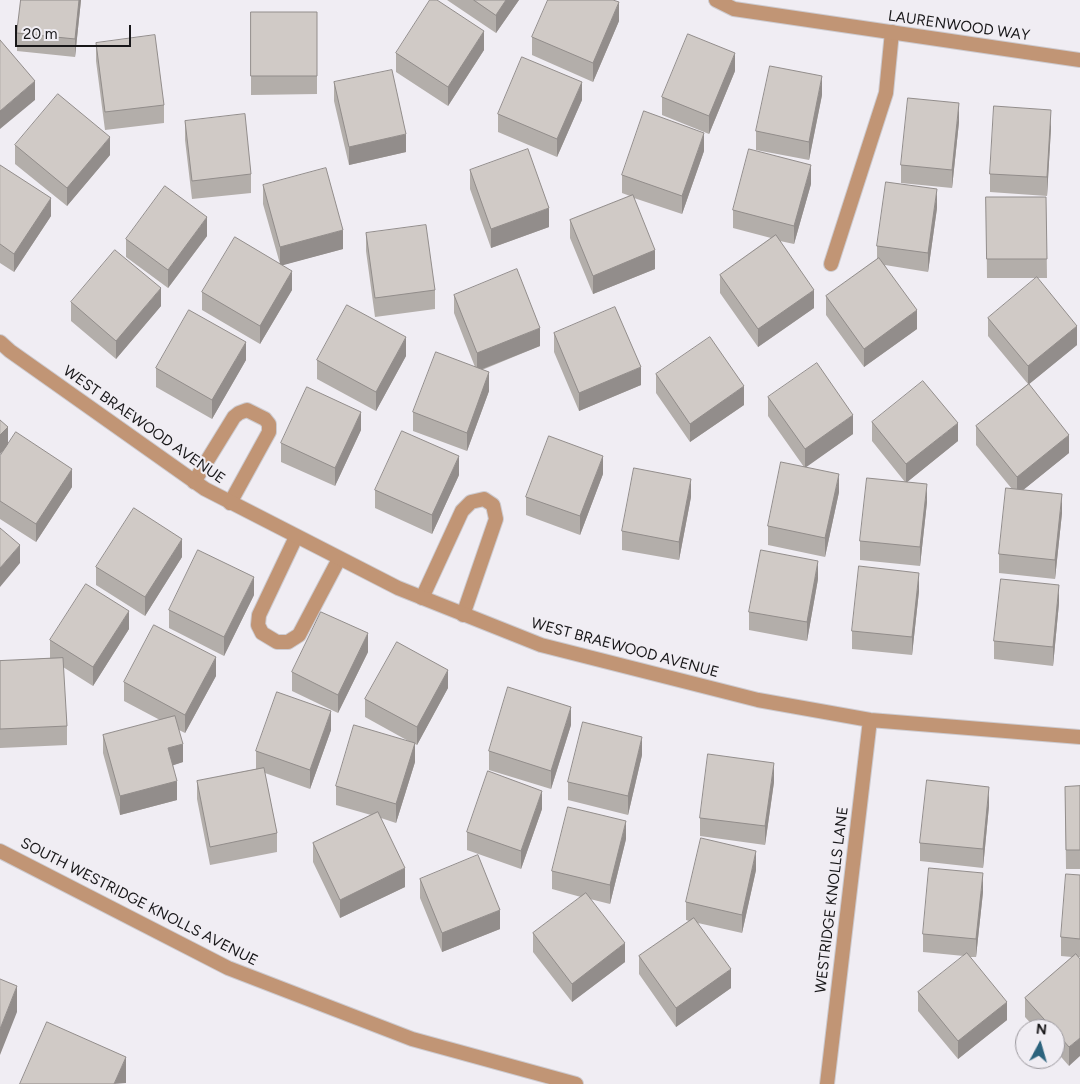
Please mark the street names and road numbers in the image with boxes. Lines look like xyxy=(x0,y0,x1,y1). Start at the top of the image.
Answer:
street label: LAURENWOOD WAY xyxy=(887,7,1031,45)
street label: WEST BRAEWOOD AVENUE xyxy=(60,362,228,488)
street label: WEST BRAEWOOD AVENUE xyxy=(529,614,721,682)
street label: WESTRIDGE KNOLLS LANE xyxy=(812,806,852,994)
street label: SOUTH WESTRIDGE KNOLLS AVENUE xyxy=(17,834,261,970)

